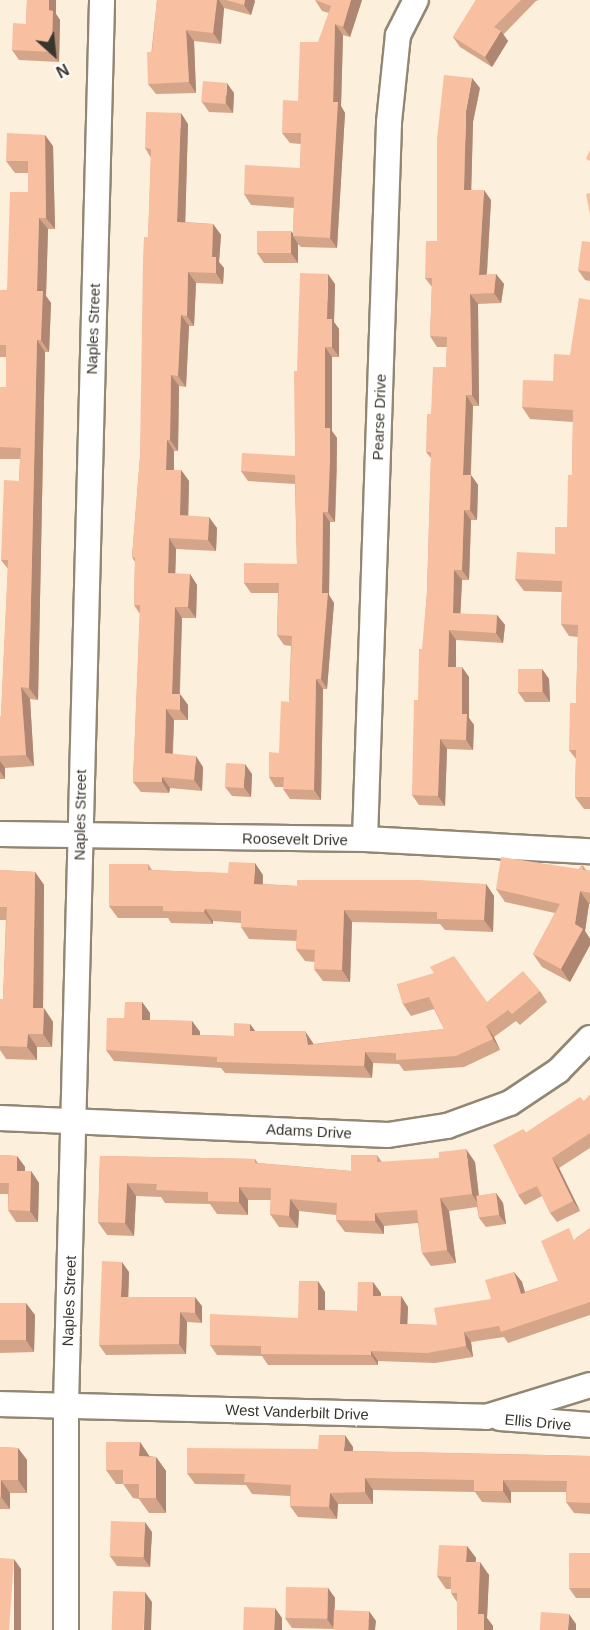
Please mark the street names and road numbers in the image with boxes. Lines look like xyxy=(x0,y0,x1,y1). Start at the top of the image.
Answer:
street label: Naples Street xyxy=(82,283,104,375)
street label: Pearse Drive xyxy=(368,373,390,461)
street label: Naples Street xyxy=(70,769,90,861)
street label: Roosevelt Drive xyxy=(242,829,348,849)
street label: Adams Drive xyxy=(266,1120,352,1142)
street label: Naples Street xyxy=(58,1255,80,1347)
street label: West Vanderbilt Drive xyxy=(225,1400,369,1424)
street label: Ellis Drive xyxy=(504,1410,572,1434)

